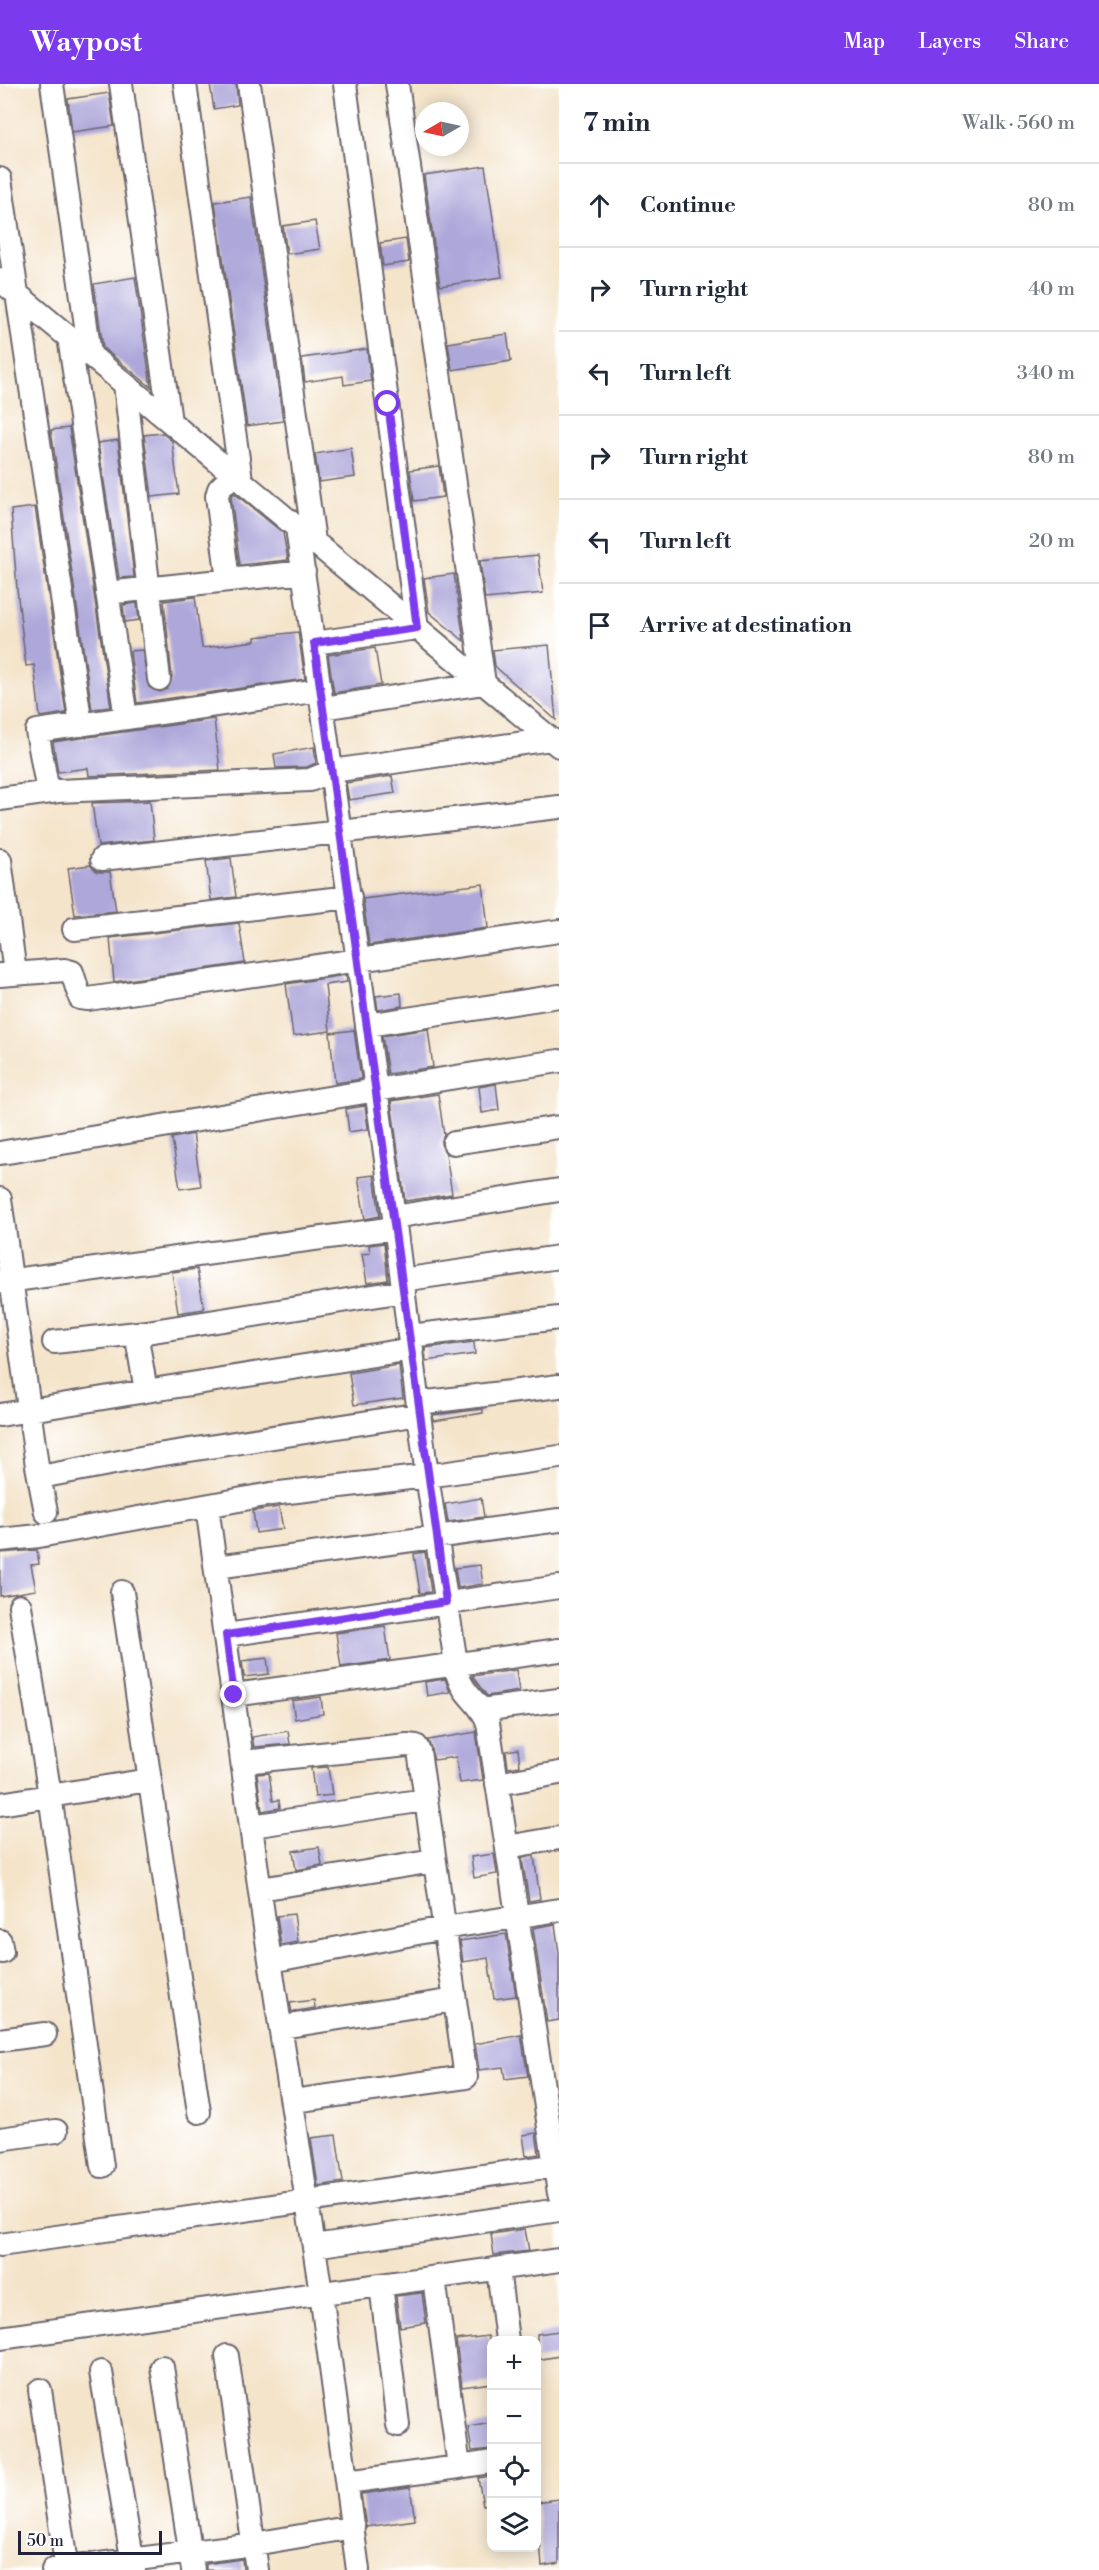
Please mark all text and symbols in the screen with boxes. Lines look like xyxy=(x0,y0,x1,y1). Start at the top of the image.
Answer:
text: Waypost xyxy=(30,25,142,60)
text: Map xyxy=(844,29,885,55)
text: Layers xyxy=(918,29,981,55)
text: Share xyxy=(1014,29,1069,55)
north arrow xyxy=(415,102,469,156)
text: 7 min xyxy=(583,107,650,139)
text: Walk · 560 m xyxy=(962,111,1075,136)
icon: ahead xyxy=(583,189,616,222)
text: Continue xyxy=(640,192,736,219)
text: 80 m xyxy=(1028,193,1075,218)
icon: right xyxy=(583,273,616,306)
text: Turn right xyxy=(640,276,748,303)
text: 40 m xyxy=(1028,277,1075,302)
icon: left xyxy=(583,357,616,390)
text: Turn left xyxy=(640,360,731,387)
text: 340 m xyxy=(1017,361,1075,386)
route start xyxy=(374,390,400,416)
icon: right xyxy=(583,441,616,474)
text: Turn right xyxy=(640,444,748,471)
text: 80 m xyxy=(1028,445,1075,470)
icon: left xyxy=(583,525,616,558)
text: Turn left xyxy=(640,528,731,555)
text: 20 m xyxy=(1029,529,1075,554)
icon: arrive xyxy=(583,609,616,642)
text: Arrive at destination xyxy=(640,612,852,639)
route end xyxy=(220,1681,246,1707)
map controls xyxy=(487,2336,541,2552)
button: + xyxy=(487,2336,541,2390)
button: − xyxy=(487,2390,541,2444)
button: locate xyxy=(487,2444,541,2498)
button: layers xyxy=(487,2498,541,2552)
scale bar xyxy=(18,2528,162,2556)
text: 50 m xyxy=(27,2531,64,2551)

